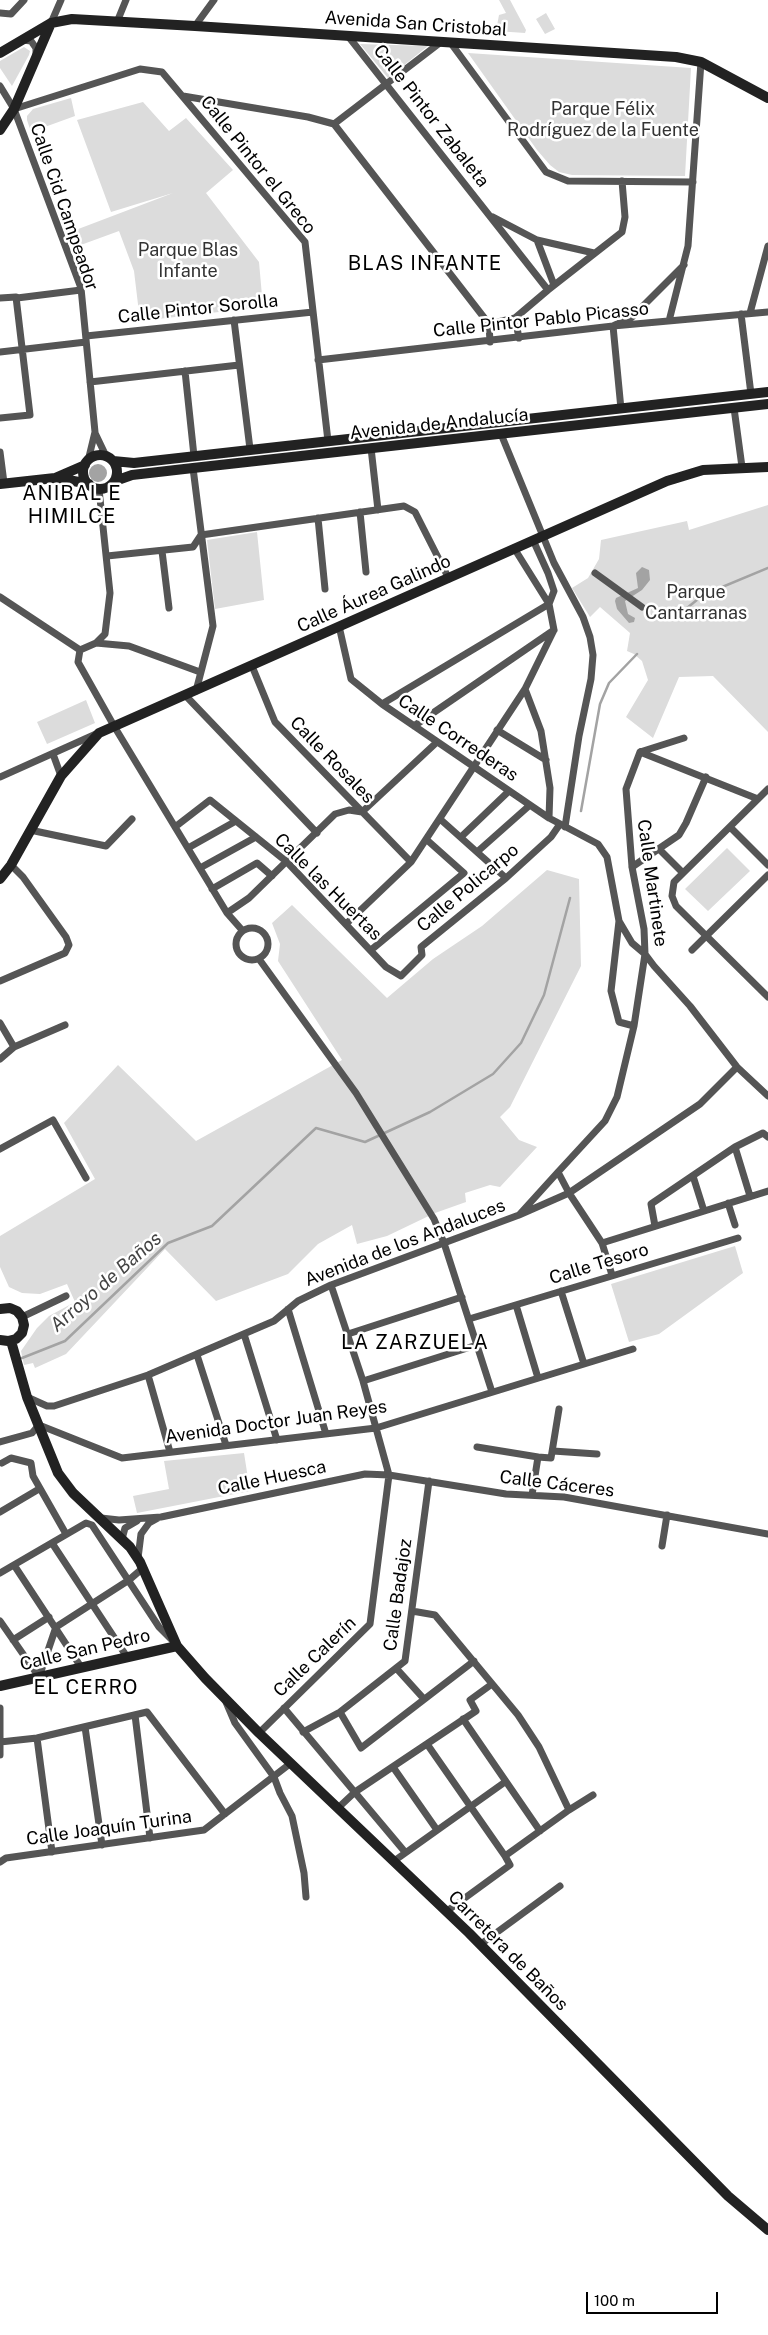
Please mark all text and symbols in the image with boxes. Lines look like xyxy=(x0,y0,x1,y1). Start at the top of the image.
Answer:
street label: Avenida San Cristobal xyxy=(324,7,508,41)
street label: Calle Pintor Zabaleta xyxy=(369,40,493,192)
street label: Calle Pintor el Greco xyxy=(196,92,320,238)
park label: Parque Félix Rodríguez de la Fuente xyxy=(507,98,699,140)
street label: Calle Cid Campeador xyxy=(25,121,103,293)
park label: Parque Blas Infante xyxy=(138,239,238,282)
district label: BLAS INFANTE xyxy=(346,252,504,276)
street label: Calle Pintor Sorolla xyxy=(117,290,279,328)
street label: Calle Pintor Pablo Picasso xyxy=(432,298,650,342)
street label: Avenida de Andalucía xyxy=(349,404,529,444)
district label: ANIBAL E HIMILCE xyxy=(21,482,123,529)
street label: Calle Áurea Galindo xyxy=(294,550,454,638)
park label: Parque Cantarranas xyxy=(645,581,747,624)
street label: Calle Correderas xyxy=(394,690,522,786)
street label: Calle Rosales xyxy=(285,712,379,808)
street label: Calle Martinete xyxy=(632,818,672,948)
street label: Calle las Huertas xyxy=(270,829,386,945)
street label: Calle Policarpo xyxy=(413,839,523,937)
street label: Avenida de los Andaluces xyxy=(302,1195,508,1291)
water label: Arroyo de Baños xyxy=(46,1227,166,1337)
street label: Calle Tesoro xyxy=(547,1239,651,1289)
district label: LA ZARZUELA xyxy=(340,1331,490,1355)
street label: Avenida Doctor Juan Reyes xyxy=(164,1396,388,1448)
street label: Calle Huesca xyxy=(216,1456,328,1500)
street label: Calle Cáceres xyxy=(498,1466,616,1502)
street label: Calle Badajoz xyxy=(379,1538,417,1652)
street label: Calle Calerín xyxy=(269,1612,361,1702)
street label: Calle San Pedro xyxy=(18,1625,152,1675)
district label: EL CERRO xyxy=(33,1676,139,1700)
street label: Calle Joaquín Turina xyxy=(25,1806,193,1850)
street label: Carretera de Baños xyxy=(443,1886,573,2016)
scale bar xyxy=(588,2282,720,2314)
text: 100 m xyxy=(594,2292,635,2309)

